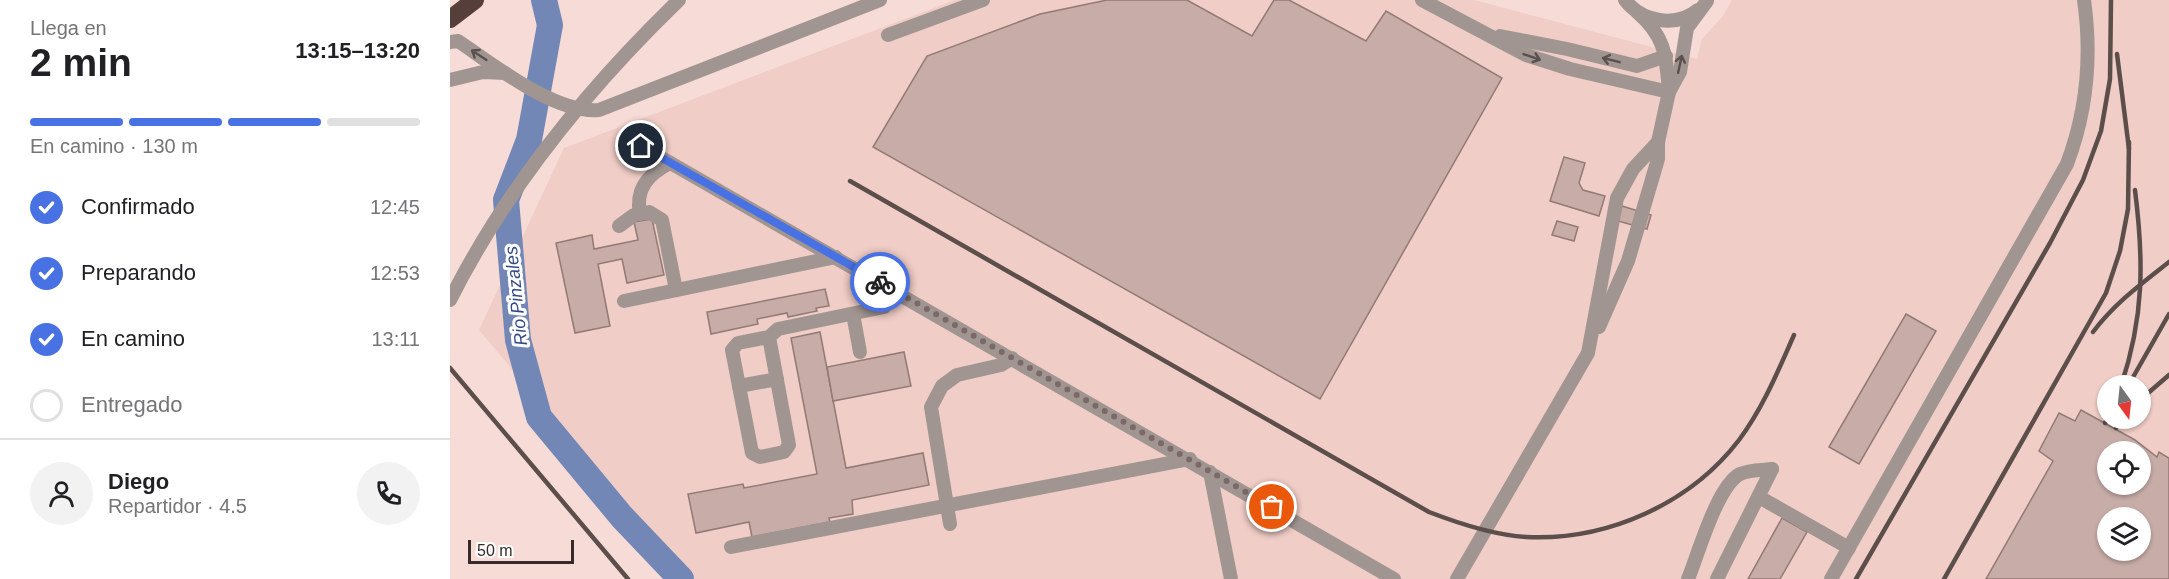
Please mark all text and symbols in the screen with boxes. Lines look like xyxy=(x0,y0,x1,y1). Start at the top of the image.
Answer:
text: Llega en xyxy=(30,17,107,39)
text: 13:15–13:20 xyxy=(295,38,420,63)
text: 2 min xyxy=(30,41,132,84)
one-way arrow xyxy=(472,49,488,61)
one-way arrow xyxy=(1523,53,1541,64)
one-way arrow xyxy=(1601,53,1620,65)
one-way arrow xyxy=(1675,55,1687,74)
pin xyxy=(615,120,666,171)
icon: home xyxy=(624,129,657,162)
text: En camino · 130 m xyxy=(30,135,198,157)
icon: check xyxy=(30,191,63,224)
text: Confirmado xyxy=(81,194,195,219)
text: 12:45 xyxy=(370,196,420,218)
water label: Rio Pinzales xyxy=(501,245,531,347)
courier xyxy=(850,252,910,312)
icon: check xyxy=(30,257,63,290)
text: Preparando xyxy=(81,260,196,285)
text: 12:53 xyxy=(370,262,420,284)
icon: bike xyxy=(864,266,897,299)
icon: check xyxy=(30,323,63,356)
text: En camino xyxy=(81,326,185,351)
text: 13:11 xyxy=(371,328,420,350)
north arrow xyxy=(2097,375,2151,429)
map controls xyxy=(2097,375,2151,561)
text: Entregado xyxy=(81,392,183,417)
button: locate xyxy=(2097,441,2151,495)
button: person xyxy=(30,462,93,525)
button: phone xyxy=(357,462,420,525)
text: Diego xyxy=(108,469,169,494)
pin xyxy=(1246,481,1297,532)
icon: bag xyxy=(1255,490,1288,523)
text: Repartidor · 4.5 xyxy=(108,495,247,517)
button: layers xyxy=(2097,507,2151,561)
scale bar xyxy=(468,537,574,564)
text: 50 m xyxy=(477,542,513,559)

